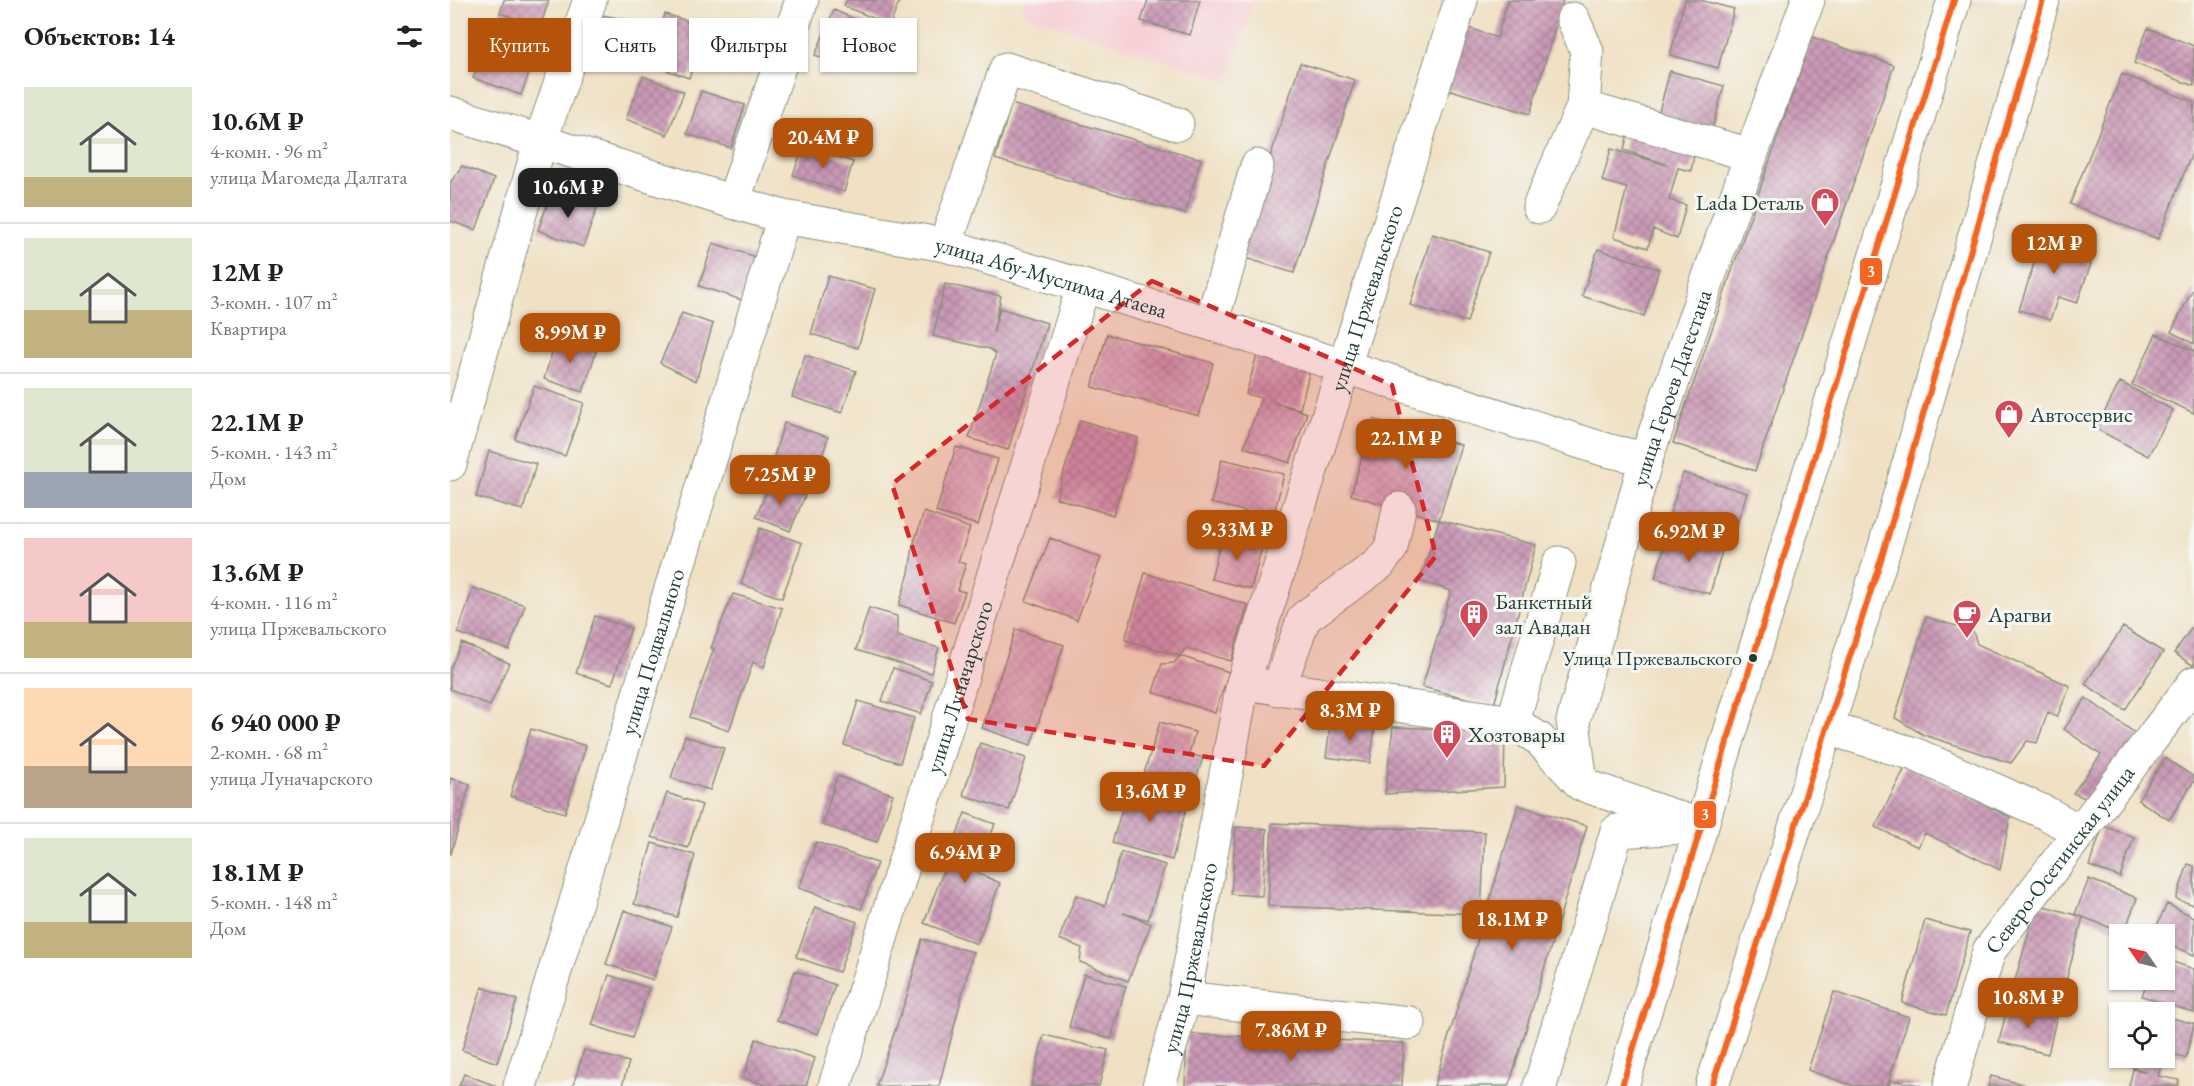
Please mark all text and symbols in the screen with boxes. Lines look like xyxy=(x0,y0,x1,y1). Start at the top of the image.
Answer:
chip: Купить xyxy=(468,18,571,72)
chip: Снять xyxy=(583,18,677,72)
chip: Фильтры xyxy=(689,18,808,72)
chip: Новое xyxy=(820,18,917,72)
text: Объектов: 14 xyxy=(24,19,175,53)
icon: filters xyxy=(393,20,426,53)
text: 10.6M ₽ xyxy=(210,104,304,138)
icon: home xyxy=(72,111,144,183)
pin: 20.4M ₽ xyxy=(768,118,878,169)
text: 20.4M ₽ xyxy=(787,124,859,150)
text: 4-комн. · 96 m² xyxy=(210,138,328,164)
text: улица Магомеда Далгата xyxy=(210,164,407,190)
pin: 10.6M ₽ xyxy=(513,168,623,219)
text: 10.6M ₽ xyxy=(532,174,604,200)
shop icon: Lada Dеталь xyxy=(1809,186,1841,228)
place label: Lada Dеталь xyxy=(1696,188,1804,217)
street label: улица Пржевальского xyxy=(1322,201,1409,395)
pin: 12M ₽ xyxy=(2012,224,2096,275)
street label: улица Абу-Муслима Атаева xyxy=(933,229,1171,325)
text: 12M ₽ xyxy=(2026,230,2082,256)
text: 12M ₽ xyxy=(210,255,284,289)
line badge: 3 xyxy=(1859,257,1883,286)
text: 3 xyxy=(1867,261,1875,282)
icon: home xyxy=(72,262,144,334)
street label: улица Героев Дагестана xyxy=(1625,285,1718,489)
text: 3-комн. · 107 m² xyxy=(210,289,338,315)
pin: 8.99M ₽ xyxy=(515,313,625,364)
text: Квартира xyxy=(210,315,287,341)
text: 8.99M ₽ xyxy=(534,319,606,345)
shop icon: Автосервис xyxy=(1993,398,2025,440)
place label: Автосервис xyxy=(2029,400,2133,429)
text: 22.1M ₽ xyxy=(210,405,304,439)
icon: home xyxy=(72,412,144,484)
pin: 22.1M ₽ xyxy=(1351,419,1461,470)
text: 22.1M ₽ xyxy=(1370,425,1442,451)
text: 5-комн. · 143 m² xyxy=(210,439,338,465)
pin: 7.25M ₽ xyxy=(725,455,835,506)
text: 7.25M ₽ xyxy=(744,461,816,487)
text: Дом xyxy=(210,465,246,491)
pin: 9.33M ₽ xyxy=(1182,510,1292,561)
pin: 6.92M ₽ xyxy=(1634,512,1744,563)
text: 9.33M ₽ xyxy=(1201,516,1273,542)
text: 6.92M ₽ xyxy=(1653,518,1725,544)
text: 13.6M ₽ xyxy=(210,555,304,589)
icon: home xyxy=(72,562,144,634)
street label: улица Подвального xyxy=(613,565,691,738)
place label: Банкетный зал Авадан xyxy=(1495,587,1593,641)
text: 4-комн. · 116 m² xyxy=(210,589,338,615)
street label: улица Луначарского xyxy=(918,597,999,777)
building icon: Банкетный зал Авадан xyxy=(1458,598,1490,640)
cafe icon: Арагви xyxy=(1951,598,1983,640)
place label: Арагви xyxy=(1987,600,2052,629)
text: улица Пржевальского xyxy=(210,615,387,641)
place label: Улица Пржевальского xyxy=(1562,645,1742,671)
marker: Улица Пржевальского xyxy=(1747,652,1759,664)
pin: 8.3M ₽ xyxy=(1301,691,1399,742)
text: 8.3M ₽ xyxy=(1319,697,1381,723)
text: 6 940 000 ₽ xyxy=(210,705,341,739)
icon: home xyxy=(72,712,144,784)
building icon: Хозтовары xyxy=(1431,718,1463,760)
place label: Хозтовары xyxy=(1467,720,1565,749)
text: 2-комн. · 68 m² xyxy=(210,739,328,765)
street label: Северо-Осетинская улица xyxy=(1978,759,2141,959)
text: улица Луначарского xyxy=(210,765,373,791)
pin: 13.6M ₽ xyxy=(1095,772,1205,823)
text: 13.6M ₽ xyxy=(1114,778,1186,804)
line badge: 3 xyxy=(1693,800,1717,829)
text: 3 xyxy=(1701,804,1709,825)
pin: 6.94M ₽ xyxy=(910,833,1020,884)
text: 6.94M ₽ xyxy=(929,839,1001,865)
text: 18.1M ₽ xyxy=(210,855,304,889)
street label: улица Пржевальского xyxy=(1155,860,1224,1056)
icon: home xyxy=(72,862,144,934)
text: 5-комн. · 148 m² xyxy=(210,889,338,915)
pin: 18.1M ₽ xyxy=(1457,900,1567,951)
text: 18.1M ₽ xyxy=(1476,906,1548,932)
text: Дом xyxy=(210,915,246,941)
north arrow xyxy=(2109,924,2175,990)
map controls xyxy=(2109,924,2175,1068)
pin: 10.8M ₽ xyxy=(1973,978,2083,1029)
text: 10.8M ₽ xyxy=(1992,984,2064,1010)
button: locate xyxy=(2109,1002,2175,1068)
pin: 7.86M ₽ xyxy=(1236,1011,1346,1062)
text: 7.86M ₽ xyxy=(1255,1017,1327,1043)

